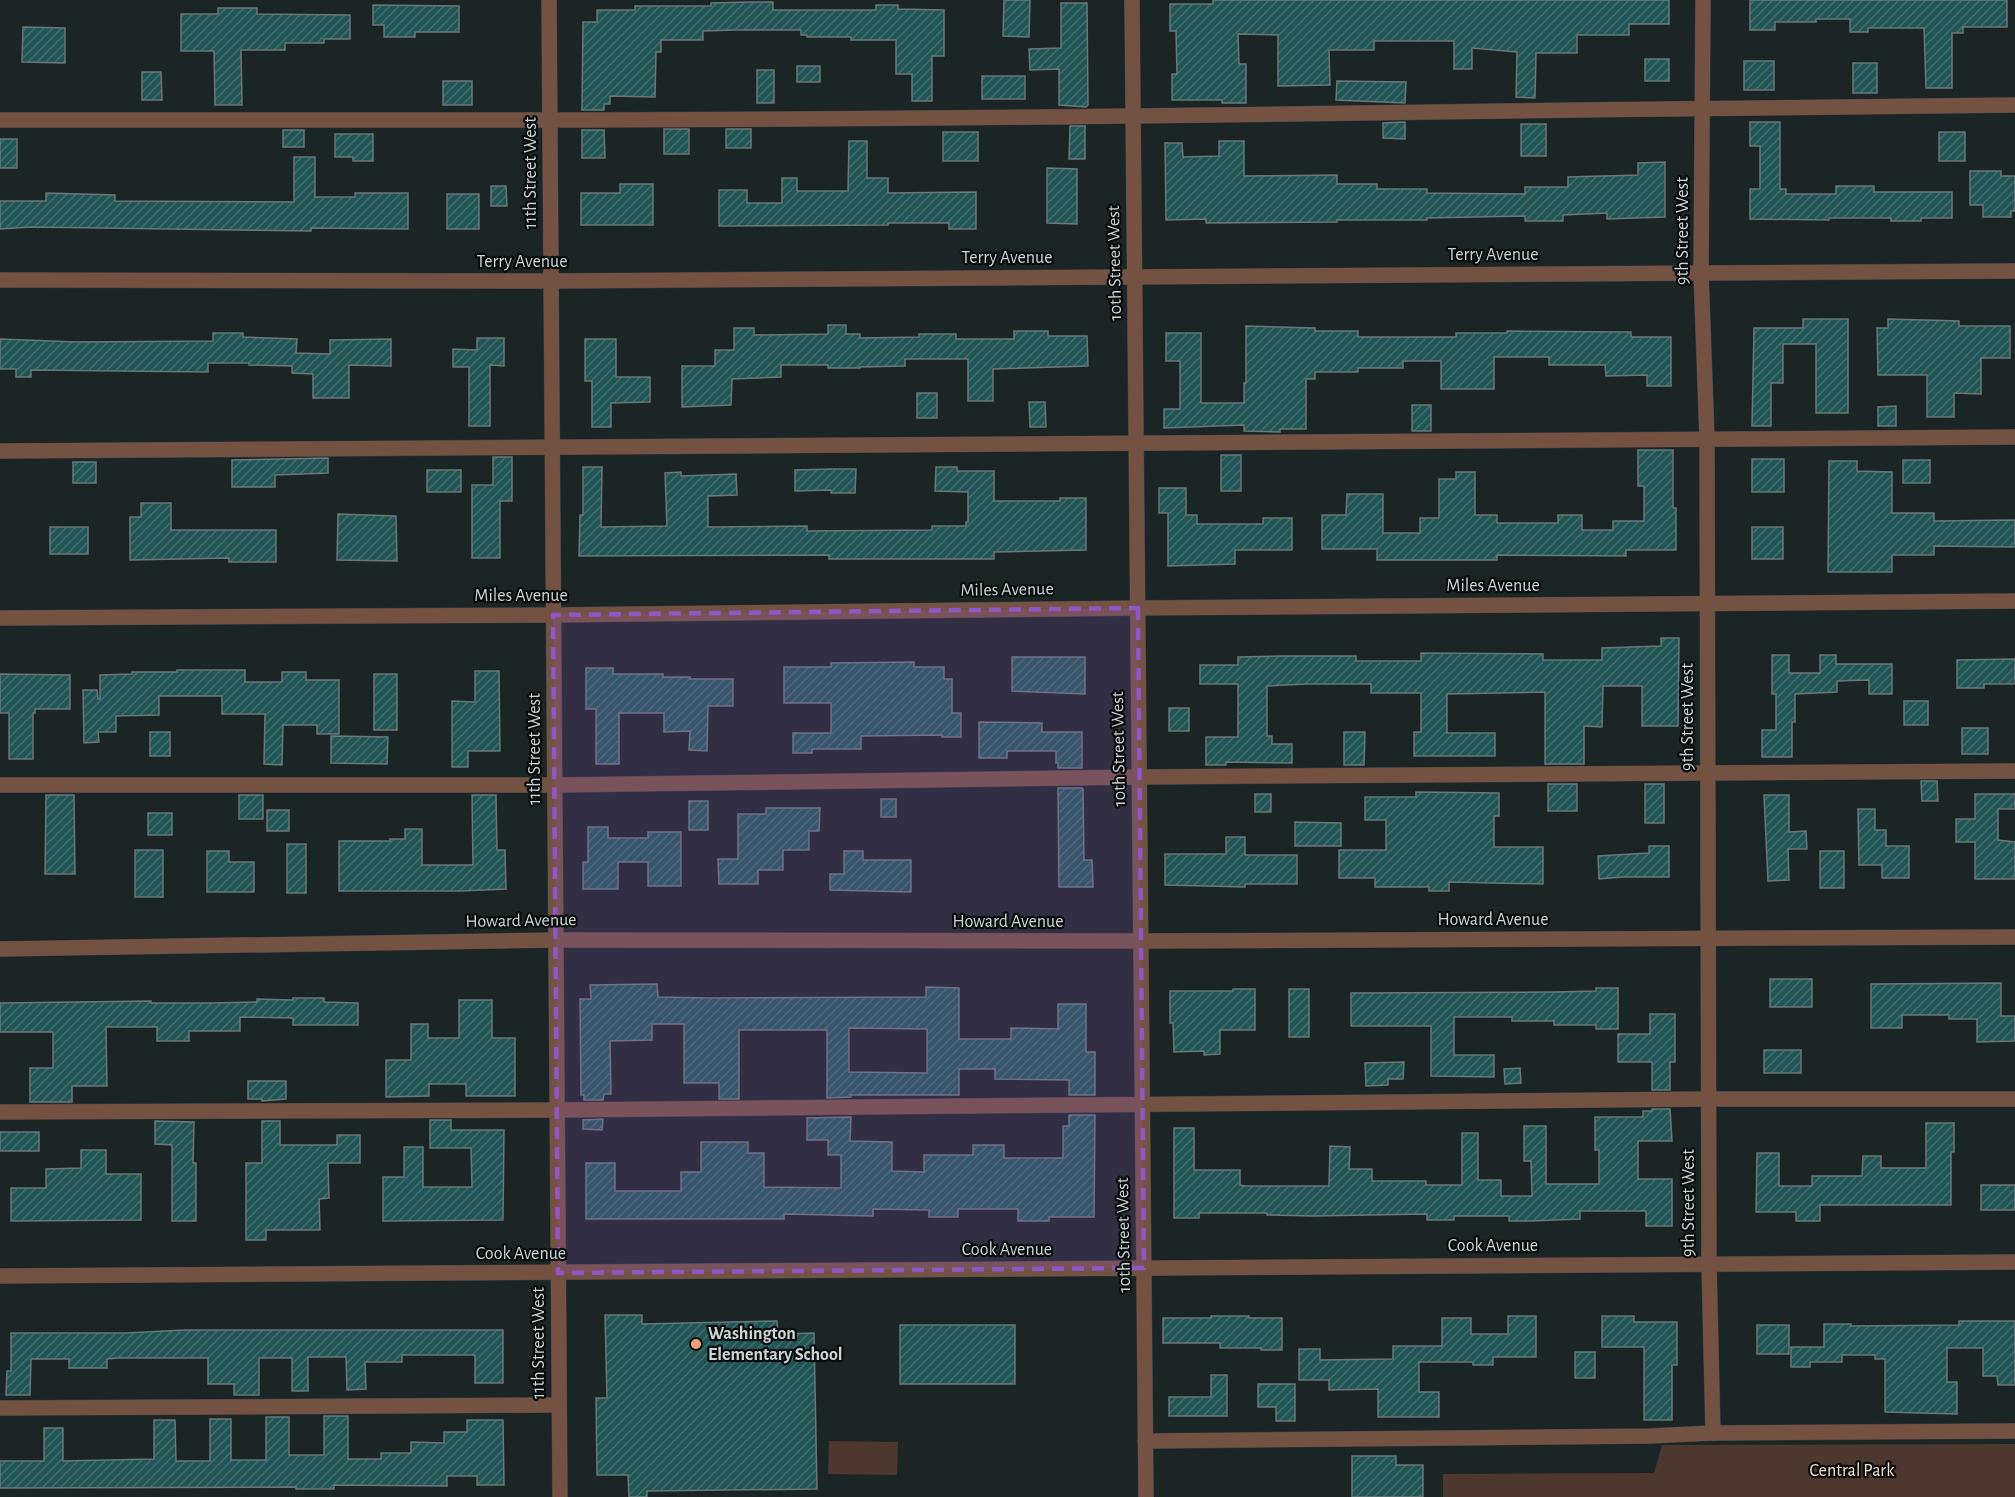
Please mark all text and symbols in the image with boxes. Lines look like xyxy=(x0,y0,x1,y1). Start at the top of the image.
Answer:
street label: 11th Street West xyxy=(522,117,540,229)
street label: 9th Street West xyxy=(1674,177,1692,285)
street label: 10th Street West xyxy=(1105,205,1125,321)
street label: Terry Avenue xyxy=(1448,246,1538,264)
street label: Terry Avenue xyxy=(962,249,1052,267)
street label: Terry Avenue xyxy=(477,253,567,271)
street label: Miles Avenue xyxy=(1446,577,1540,595)
street label: Miles Avenue xyxy=(960,580,1054,600)
street label: Miles Avenue xyxy=(474,587,568,605)
street label: 9th Street West xyxy=(1679,663,1697,771)
street label: 10th Street West xyxy=(1109,691,1129,807)
street label: 11th Street West xyxy=(526,693,544,805)
street label: Howard Avenue xyxy=(465,911,577,931)
street label: Howard Avenue xyxy=(1437,911,1549,929)
street label: Howard Avenue xyxy=(952,913,1064,931)
street label: 9th Street West xyxy=(1680,1149,1698,1257)
street label: 10th Street West xyxy=(1114,1177,1134,1293)
street label: Cook Avenue xyxy=(1448,1237,1538,1255)
street label: Cook Avenue xyxy=(962,1241,1052,1259)
street label: Cook Avenue xyxy=(476,1245,566,1263)
street label: 11th Street West xyxy=(530,1287,548,1399)
place label: Washington Elementary School xyxy=(708,1325,843,1364)
marker: Washington Elementary School xyxy=(689,1337,703,1351)
park label: Central Park xyxy=(1810,1462,1895,1480)

